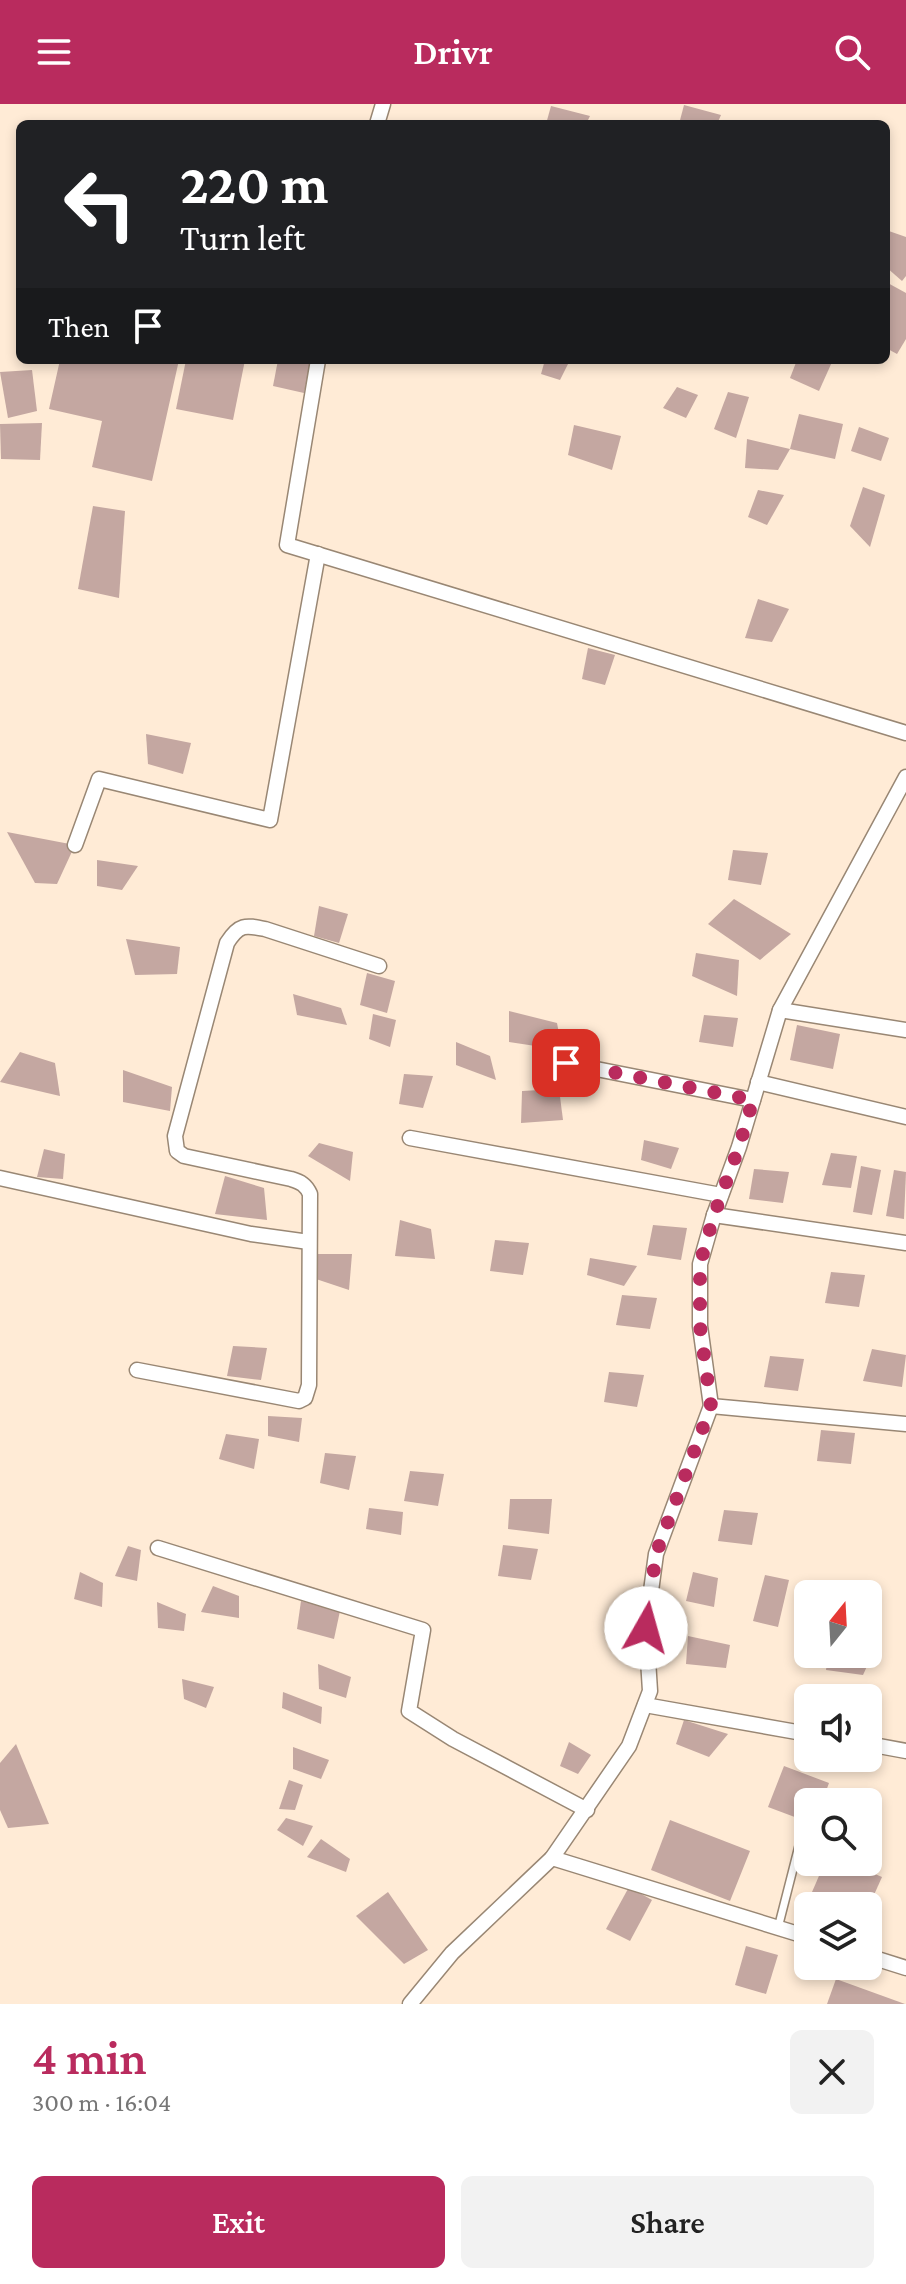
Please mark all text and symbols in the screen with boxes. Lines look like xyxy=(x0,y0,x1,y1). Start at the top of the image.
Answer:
icon: menu xyxy=(32,30,76,74)
icon: search xyxy=(830,30,874,74)
text: Drivr xyxy=(413,32,493,72)
icon: left xyxy=(48,152,152,256)
text: 220 m xyxy=(180,153,329,215)
text: Turn left xyxy=(180,218,305,258)
icon: arrive xyxy=(126,304,170,348)
text: Then xyxy=(48,310,110,343)
pin xyxy=(532,1029,600,1097)
icon: arrive xyxy=(544,1041,588,1085)
north arrow xyxy=(794,1580,882,1668)
map controls xyxy=(794,1580,882,1980)
position arrow xyxy=(604,1586,688,1670)
button: sound xyxy=(794,1684,882,1772)
button: search xyxy=(794,1788,882,1876)
button: layers xyxy=(794,1892,882,1980)
button: close xyxy=(790,2030,874,2114)
text: 4 min xyxy=(32,2031,147,2084)
text: 300 m · 16:04 xyxy=(32,2088,171,2117)
button: Exit xyxy=(32,2176,445,2268)
button: Share xyxy=(461,2176,874,2268)

